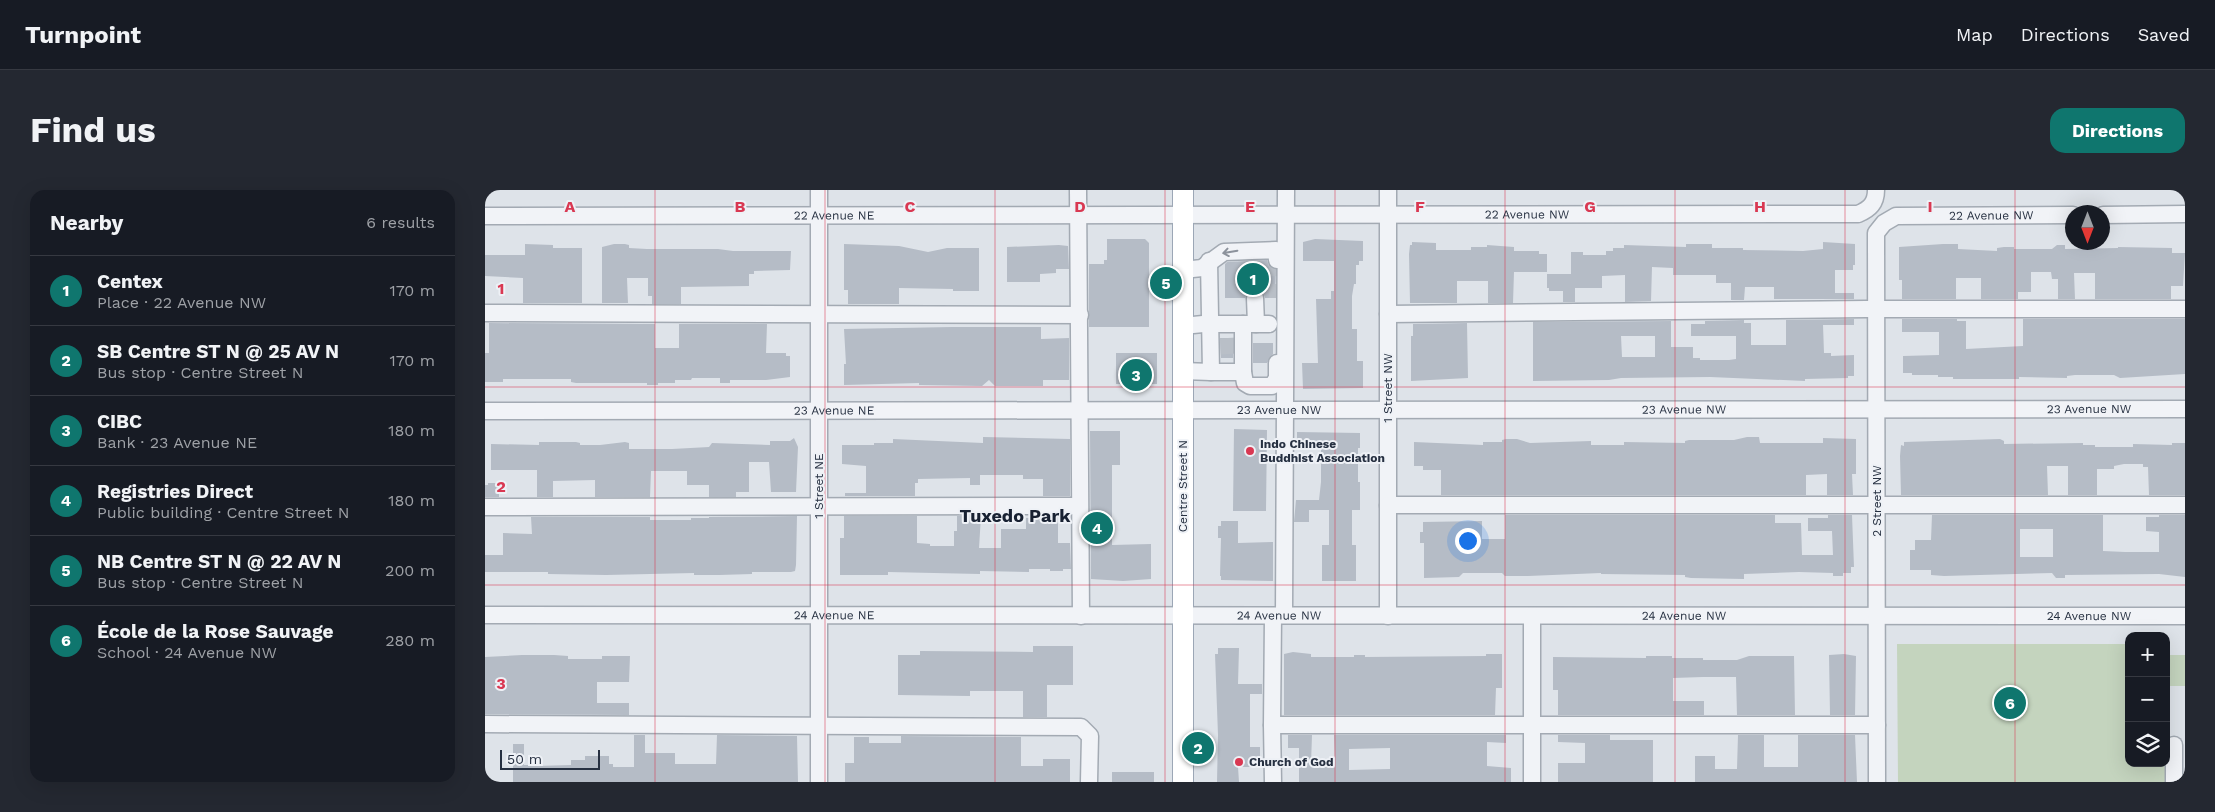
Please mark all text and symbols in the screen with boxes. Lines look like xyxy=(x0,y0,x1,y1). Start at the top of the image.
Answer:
text: Turnpoint xyxy=(25,21,141,49)
text: Map xyxy=(1956,24,1993,45)
text: Directions xyxy=(2021,24,2110,45)
text: Saved xyxy=(2138,24,2190,45)
button: Directions xyxy=(2050,108,2185,153)
text: Find us xyxy=(30,109,156,151)
text: A xyxy=(565,197,576,216)
text: B xyxy=(735,197,746,216)
text: C xyxy=(905,197,916,216)
text: D xyxy=(1074,197,1086,216)
text: E xyxy=(1245,197,1255,216)
text: F xyxy=(1415,197,1425,216)
text: G xyxy=(1584,197,1596,216)
text: H xyxy=(1754,197,1766,216)
text: I xyxy=(1927,197,1933,216)
north arrow xyxy=(2065,205,2110,250)
street label: 22 Avenue NW xyxy=(1485,207,1570,222)
street label: 22 Avenue NE xyxy=(794,208,875,223)
street label: 22 Avenue NW xyxy=(1949,208,2034,223)
text: Nearby xyxy=(50,210,123,235)
text: 6 results xyxy=(366,213,435,232)
one-way arrow xyxy=(1222,248,1238,258)
pin: 1 xyxy=(1237,260,1269,298)
pin: 5 xyxy=(1150,264,1182,302)
text: Centex xyxy=(97,270,163,293)
text: 1 xyxy=(498,279,504,298)
text: 1 xyxy=(63,281,69,300)
text: 170 m xyxy=(389,281,435,300)
text: Place · 22 Avenue NW xyxy=(97,293,266,312)
text: SB Centre ST N @ 25 AV N xyxy=(97,340,339,363)
text: 2 xyxy=(61,351,71,370)
text: 170 m xyxy=(389,351,435,370)
street label: 1 Street NW xyxy=(1381,353,1395,423)
pin: 3 xyxy=(1120,356,1152,394)
text: Bus stop · Centre Street N xyxy=(97,363,304,382)
street label: 23 Avenue NW xyxy=(2047,402,2132,416)
street label: 23 Avenue NW xyxy=(1237,403,1322,417)
street label: 23 Avenue NW xyxy=(1642,403,1727,417)
street label: 23 Avenue NE xyxy=(794,404,875,418)
text: CIBC xyxy=(97,410,142,433)
text: 3 xyxy=(61,421,71,440)
text: 180 m xyxy=(388,421,435,440)
text: Bank · 23 Avenue NE xyxy=(97,433,257,452)
place label: Indo Chinese Buddhist Association xyxy=(1260,437,1385,465)
street label: Centre Street N xyxy=(1176,440,1190,532)
marker: Indo Chinese Buddhist Association xyxy=(1244,445,1256,457)
street label: 1 Street NE xyxy=(812,453,826,519)
street label: 2 Street NW xyxy=(1870,465,1884,537)
text: 2 xyxy=(496,477,506,496)
text: Registries Direct xyxy=(97,480,253,503)
text: 4 xyxy=(61,491,71,510)
text: 180 m xyxy=(388,491,435,510)
text: Public building · Centre Street N xyxy=(97,503,350,522)
district label: Tuxedo Park xyxy=(960,505,1071,526)
pin: 4 xyxy=(1081,509,1113,547)
your location xyxy=(1455,528,1481,554)
text: NB Centre ST N @ 22 AV N xyxy=(97,550,341,573)
text: 5 xyxy=(61,561,71,580)
text: 200 m xyxy=(385,561,435,580)
text: Bus stop · Centre Street N xyxy=(97,573,304,592)
street label: 24 Avenue NE xyxy=(794,608,875,622)
street label: 24 Avenue NW xyxy=(1237,608,1322,622)
street label: 24 Avenue NW xyxy=(1642,609,1727,623)
street label: 24 Avenue NW xyxy=(2047,609,2132,623)
text: École de la Rose Sauvage xyxy=(97,620,334,643)
text: 6 xyxy=(61,631,71,650)
text: 280 m xyxy=(385,631,435,650)
map controls xyxy=(2125,632,2170,767)
button: + xyxy=(2125,632,2170,677)
text: School · 24 Avenue NW xyxy=(97,643,277,662)
text: 3 xyxy=(496,674,506,693)
button: − xyxy=(2125,677,2170,722)
pin: 6 xyxy=(1994,684,2026,722)
button: layers xyxy=(2125,722,2170,767)
pin: 2 xyxy=(1182,729,1214,767)
scale bar xyxy=(500,747,600,770)
text: 50 m xyxy=(507,751,542,767)
place label: Church of God xyxy=(1249,755,1334,769)
marker: Church of God xyxy=(1233,756,1245,768)

